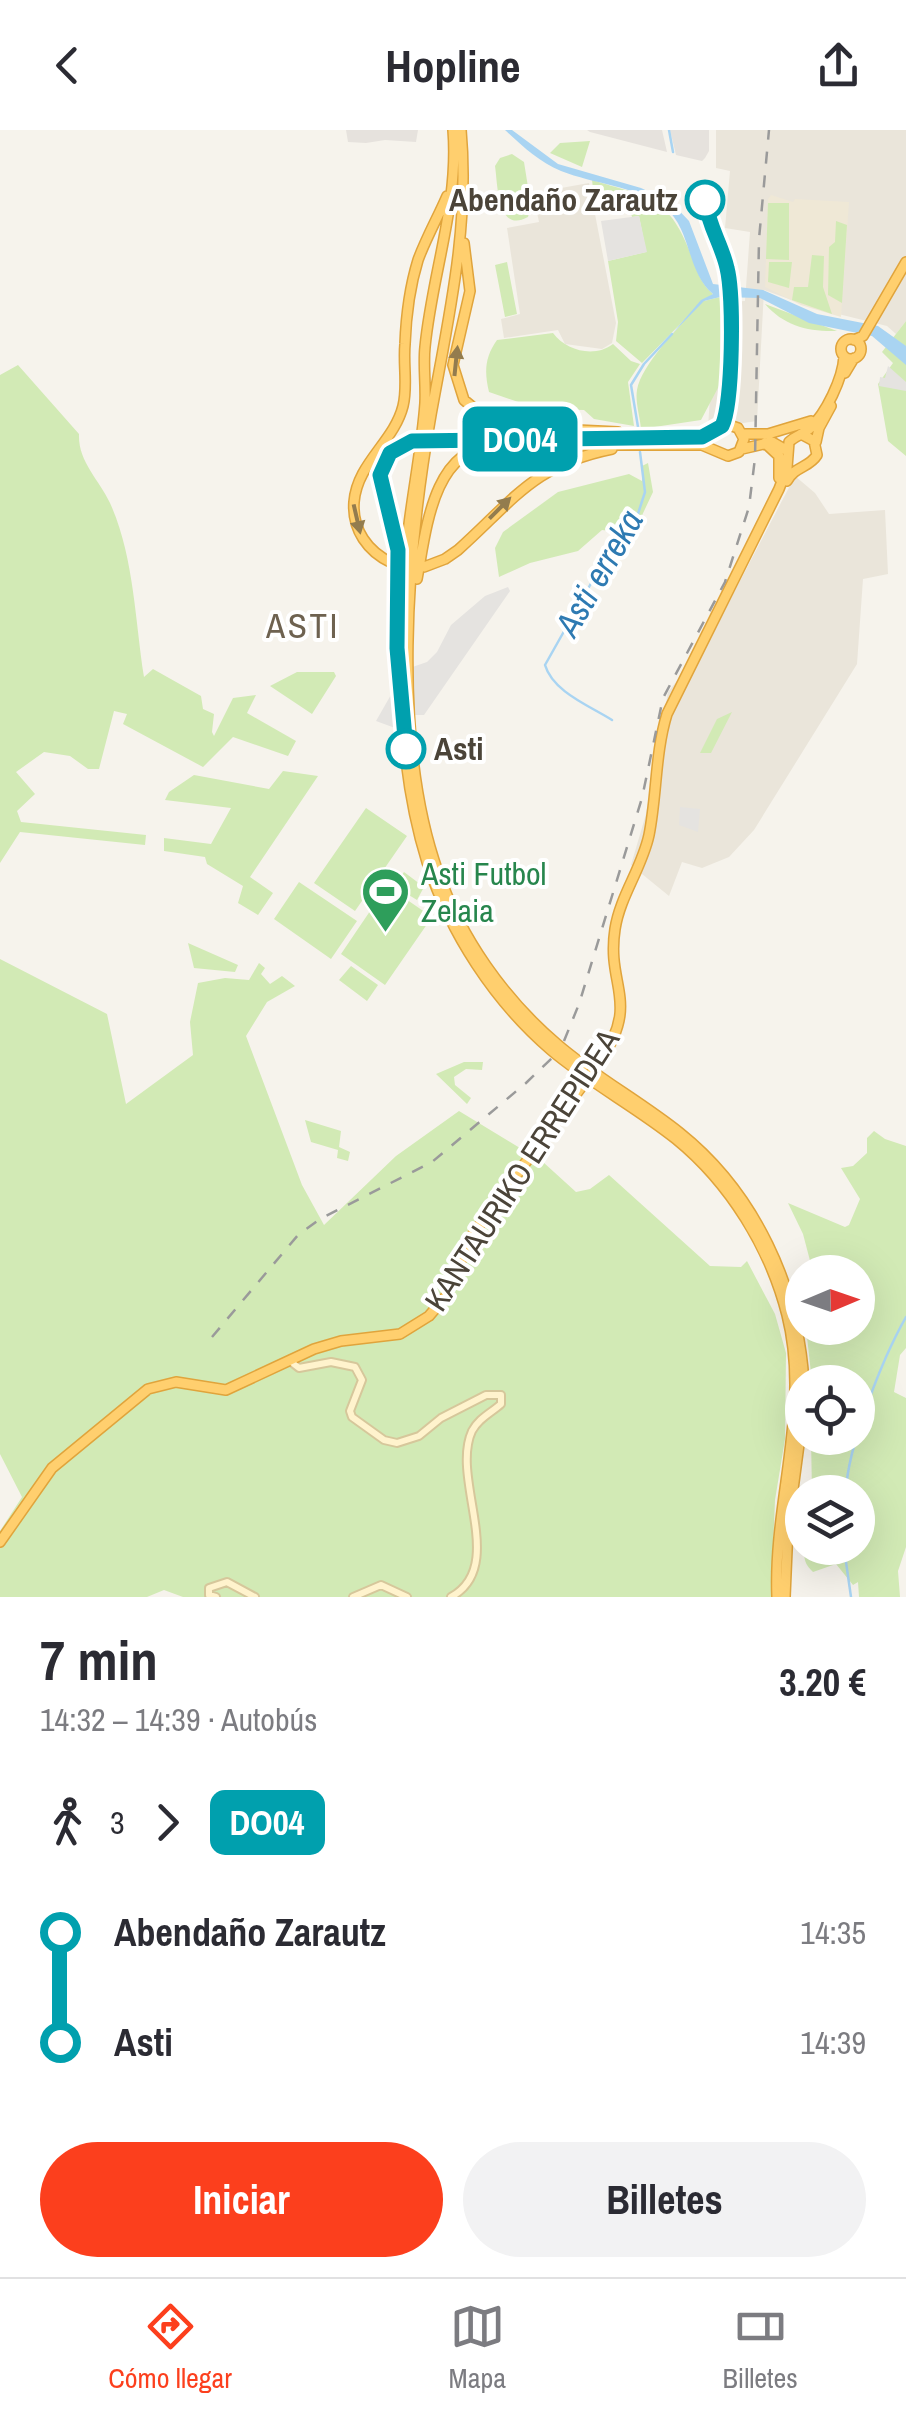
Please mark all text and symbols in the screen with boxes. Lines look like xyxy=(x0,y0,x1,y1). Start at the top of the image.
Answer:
text: Hopline xyxy=(385,35,521,96)
icon: back xyxy=(40,38,95,93)
icon: share xyxy=(811,38,866,93)
place label: Abendaño Zarautz xyxy=(449,178,678,221)
marker: Abendaño Zarautz xyxy=(686,181,724,219)
one-way arrow xyxy=(448,344,464,376)
line badge: DO04 xyxy=(450,406,590,472)
text: DO04 xyxy=(483,416,557,463)
one-way arrow xyxy=(487,497,511,521)
water label: Asti erreka xyxy=(543,501,654,646)
one-way arrow xyxy=(350,504,366,535)
district label: ASTI xyxy=(265,602,340,649)
place label: Asti xyxy=(434,727,484,770)
marker: Asti xyxy=(387,730,425,768)
place label: Asti Futbol Zelaia xyxy=(420,852,546,932)
sports icon: Asti Futbol Zelaia xyxy=(360,866,412,934)
street label: KANTAURIKO ERREPIDEA xyxy=(414,1020,629,1319)
north arrow xyxy=(785,1255,875,1345)
map controls xyxy=(785,1255,875,1565)
button: locate xyxy=(785,1365,875,1455)
button: layers xyxy=(785,1475,875,1565)
text: 7 min xyxy=(40,1623,158,1697)
text: 3.20 € xyxy=(779,1657,866,1708)
text: 14:32 – 14:39 · Autobús xyxy=(40,1698,317,1741)
icon: walk xyxy=(40,1795,95,1850)
icon: forward xyxy=(140,1795,195,1850)
text: DO04 xyxy=(230,1799,305,1846)
text: 3 xyxy=(110,1801,125,1844)
text: Abendaño Zarautz xyxy=(114,1907,386,1958)
text: 14:35 xyxy=(800,1911,866,1954)
text: Asti xyxy=(114,2017,173,2068)
text: 14:39 xyxy=(800,2021,866,2064)
button: Iniciar xyxy=(40,2142,443,2257)
button: Billetes xyxy=(463,2142,866,2257)
tab: Cómo llegar xyxy=(108,2299,232,2397)
tab: Mapa xyxy=(449,2299,506,2397)
tab: Billetes xyxy=(722,2299,798,2397)

